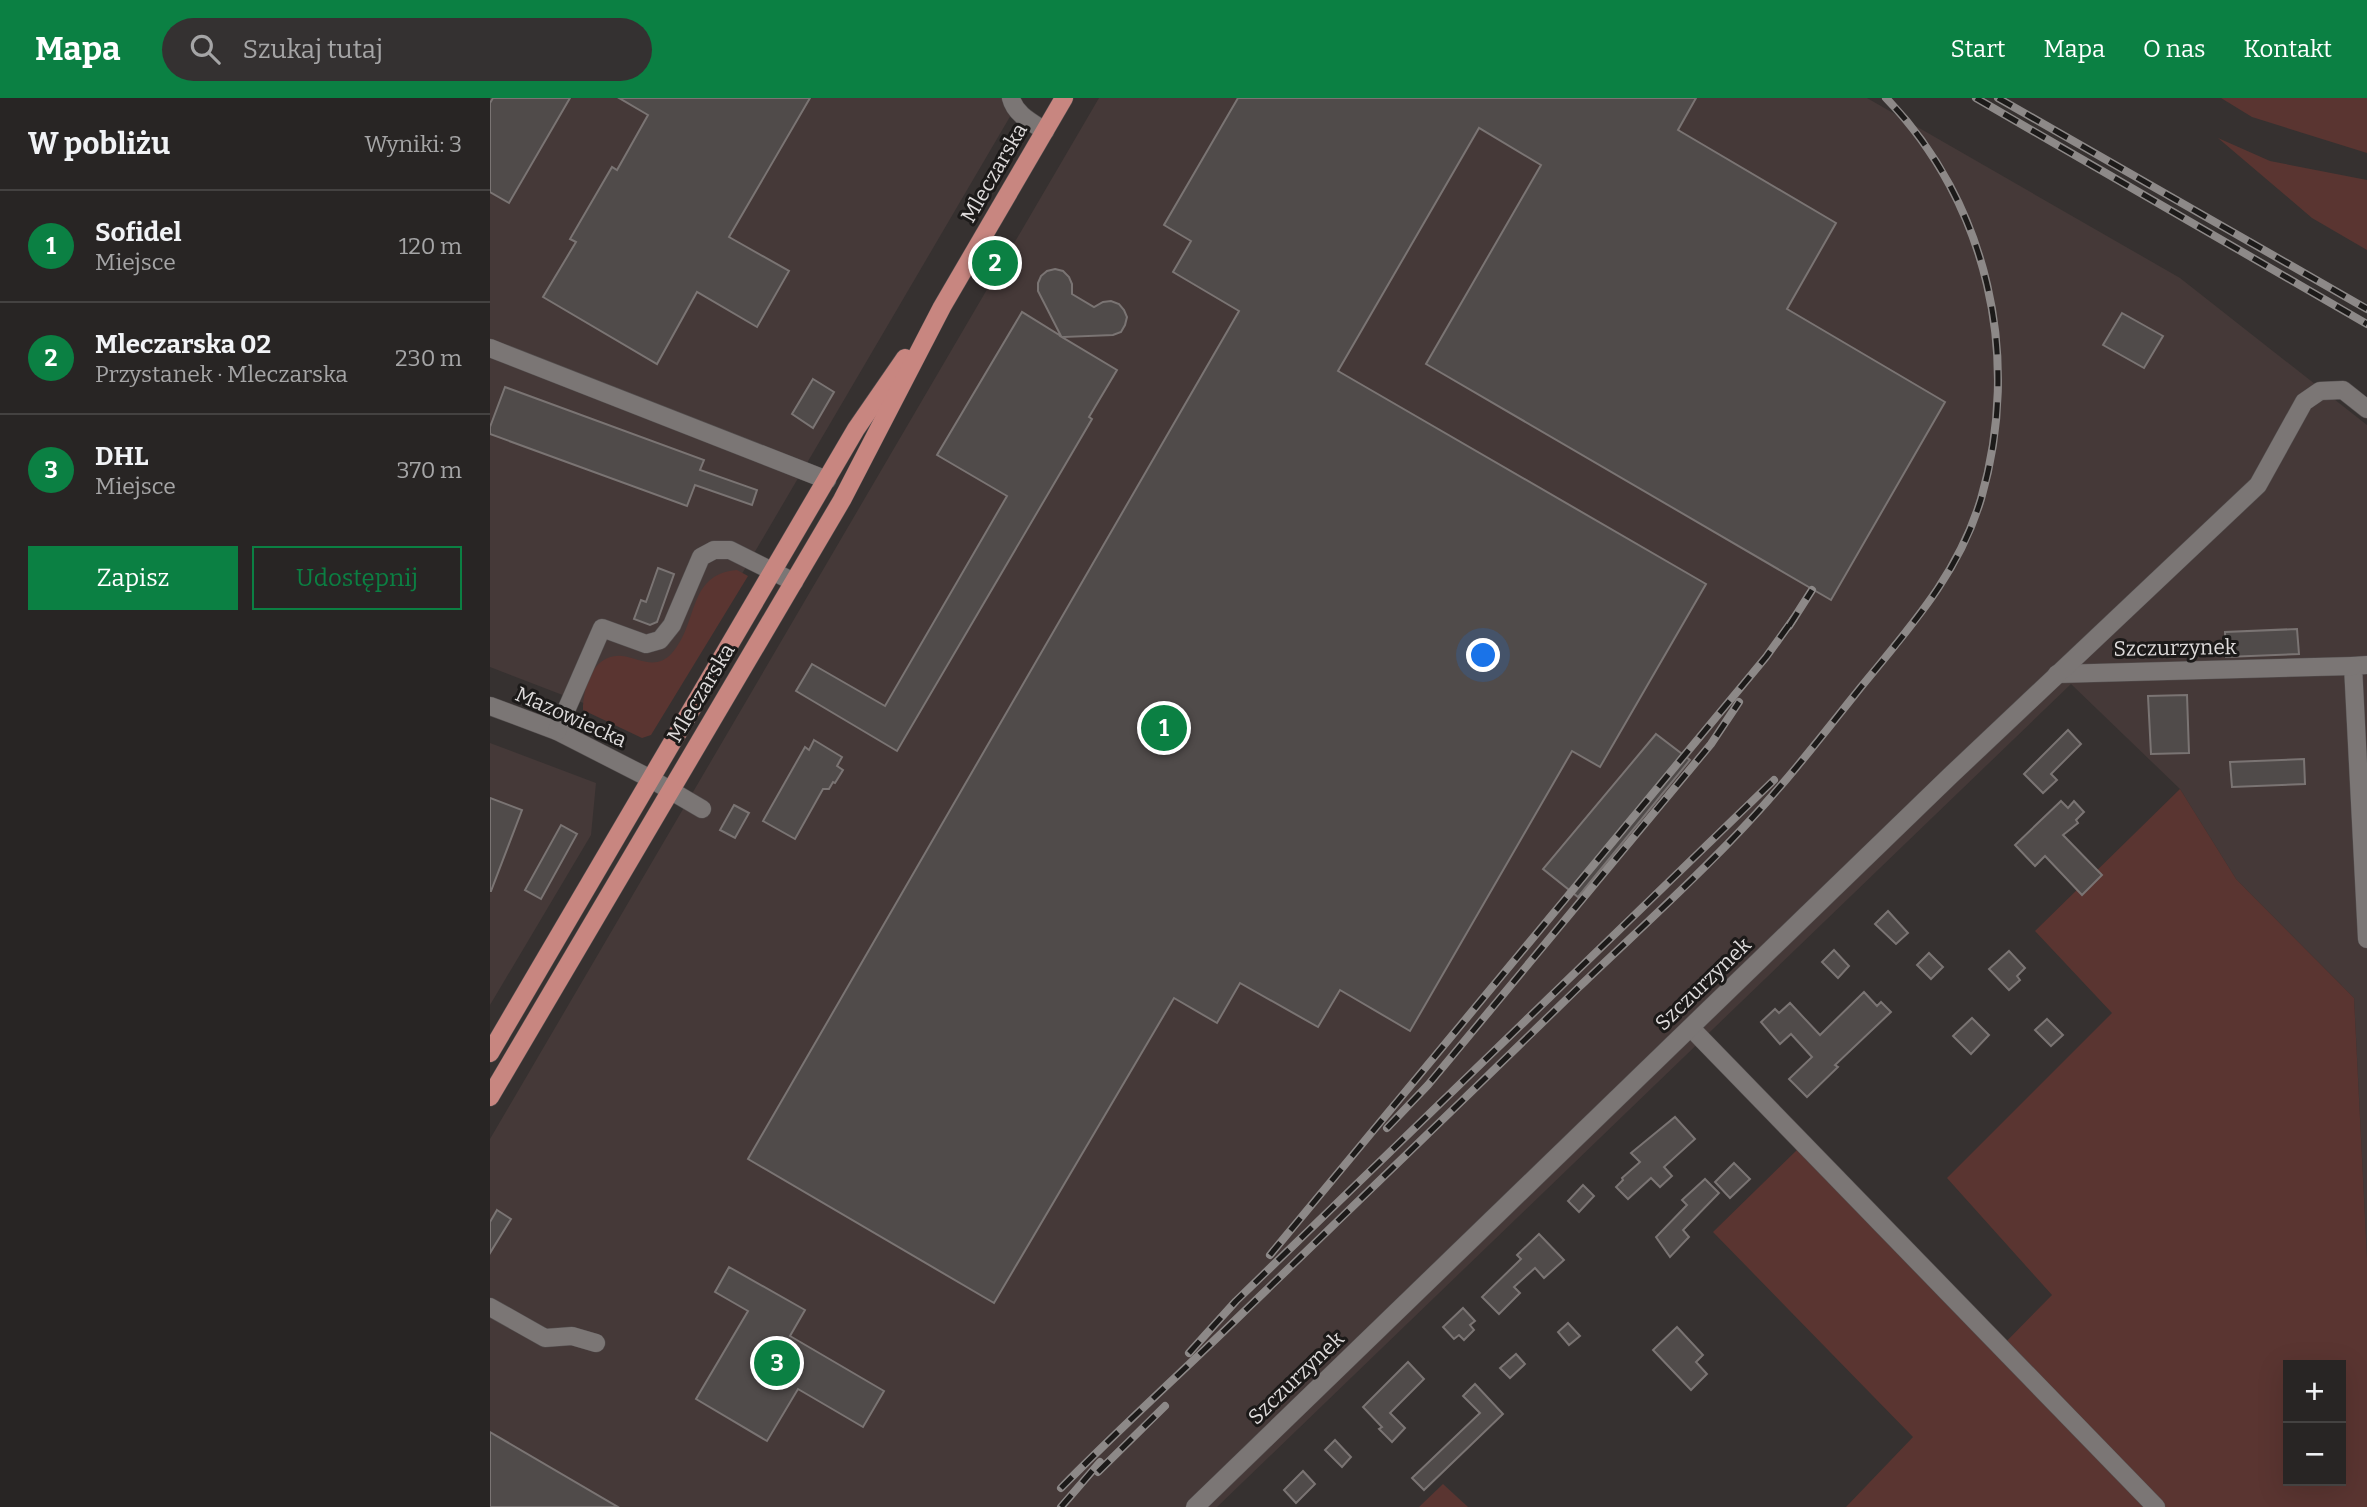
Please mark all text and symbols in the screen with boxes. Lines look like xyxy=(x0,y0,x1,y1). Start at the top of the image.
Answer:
search box xyxy=(162,18,652,81)
text: Mapa xyxy=(35,29,120,69)
icon: search xyxy=(186,30,224,68)
text: Szukaj tutaj xyxy=(242,34,383,65)
text: Start xyxy=(1951,35,2006,63)
text: Mapa xyxy=(2044,35,2105,63)
text: O nas xyxy=(2143,35,2206,63)
text: Kontakt xyxy=(2244,35,2332,63)
street label: Mleczarska xyxy=(955,118,1033,227)
text: W pobliżu xyxy=(28,126,170,162)
text: Wyniki: 3 xyxy=(364,130,462,158)
text: Sofidel xyxy=(95,217,182,248)
text: 1 xyxy=(46,232,56,260)
text: 120 m xyxy=(399,232,462,260)
pin: 2 xyxy=(972,237,1018,289)
text: Miejsce xyxy=(95,248,176,276)
text: Mleczarska 02 xyxy=(95,329,271,360)
text: 2 xyxy=(45,344,57,372)
text: 230 m xyxy=(395,344,462,372)
text: Przystanek · Mleczarska xyxy=(95,360,348,388)
text: DHL xyxy=(95,441,148,472)
text: 3 xyxy=(44,456,58,484)
text: 370 m xyxy=(396,456,462,484)
text: Miejsce xyxy=(95,472,176,500)
button: Zapisz xyxy=(28,546,238,610)
button: Udostępnij xyxy=(252,546,462,610)
street label: Szczurzynek xyxy=(2113,634,2237,662)
your location xyxy=(1466,638,1500,672)
street label: Mleczarska xyxy=(661,639,741,747)
street label: Mazowiecka xyxy=(511,681,631,753)
pin: 1 xyxy=(1141,702,1187,754)
street label: Szczurzynek xyxy=(1650,932,1756,1036)
street label: Szczurzynek xyxy=(1243,1326,1349,1430)
pin: 3 xyxy=(754,1337,800,1389)
map controls xyxy=(2283,1360,2346,1486)
button: + xyxy=(2283,1360,2346,1423)
button: − xyxy=(2283,1423,2346,1486)

